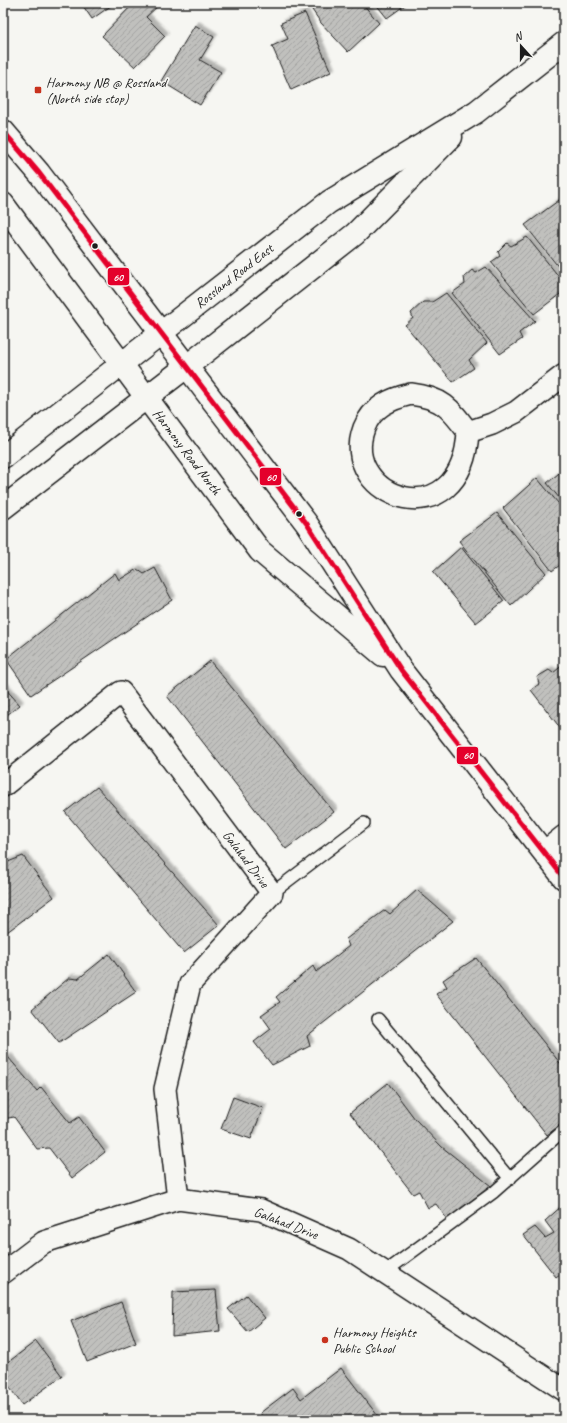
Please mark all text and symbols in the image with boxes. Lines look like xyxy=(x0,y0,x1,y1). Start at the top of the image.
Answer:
north arrow xyxy=(501,26,541,66)
text: N xyxy=(512,28,525,44)
place label: Harmony NB @ Rossland (North side stop) xyxy=(46,74,168,107)
marker: Harmony NB @ Rossland (North side stop) xyxy=(33,85,43,95)
street label: Rossland Road East xyxy=(191,239,278,312)
unlabelled marker xyxy=(90,241,100,251)
line badge: 60 xyxy=(107,267,130,286)
text: 60 xyxy=(113,270,124,284)
street label: Harmony Road North xyxy=(149,406,225,499)
line badge: 60 xyxy=(259,467,282,486)
text: 60 xyxy=(266,470,277,484)
unlabelled marker xyxy=(294,509,304,519)
line badge: 60 xyxy=(456,746,479,765)
text: 60 xyxy=(463,748,474,762)
street label: Galahad Drive xyxy=(219,827,274,892)
street label: Galahad Drive xyxy=(252,1203,322,1243)
place label: Harmony Heights Public School xyxy=(333,1324,417,1357)
marker: Harmony Heights Public School xyxy=(320,1335,330,1345)

